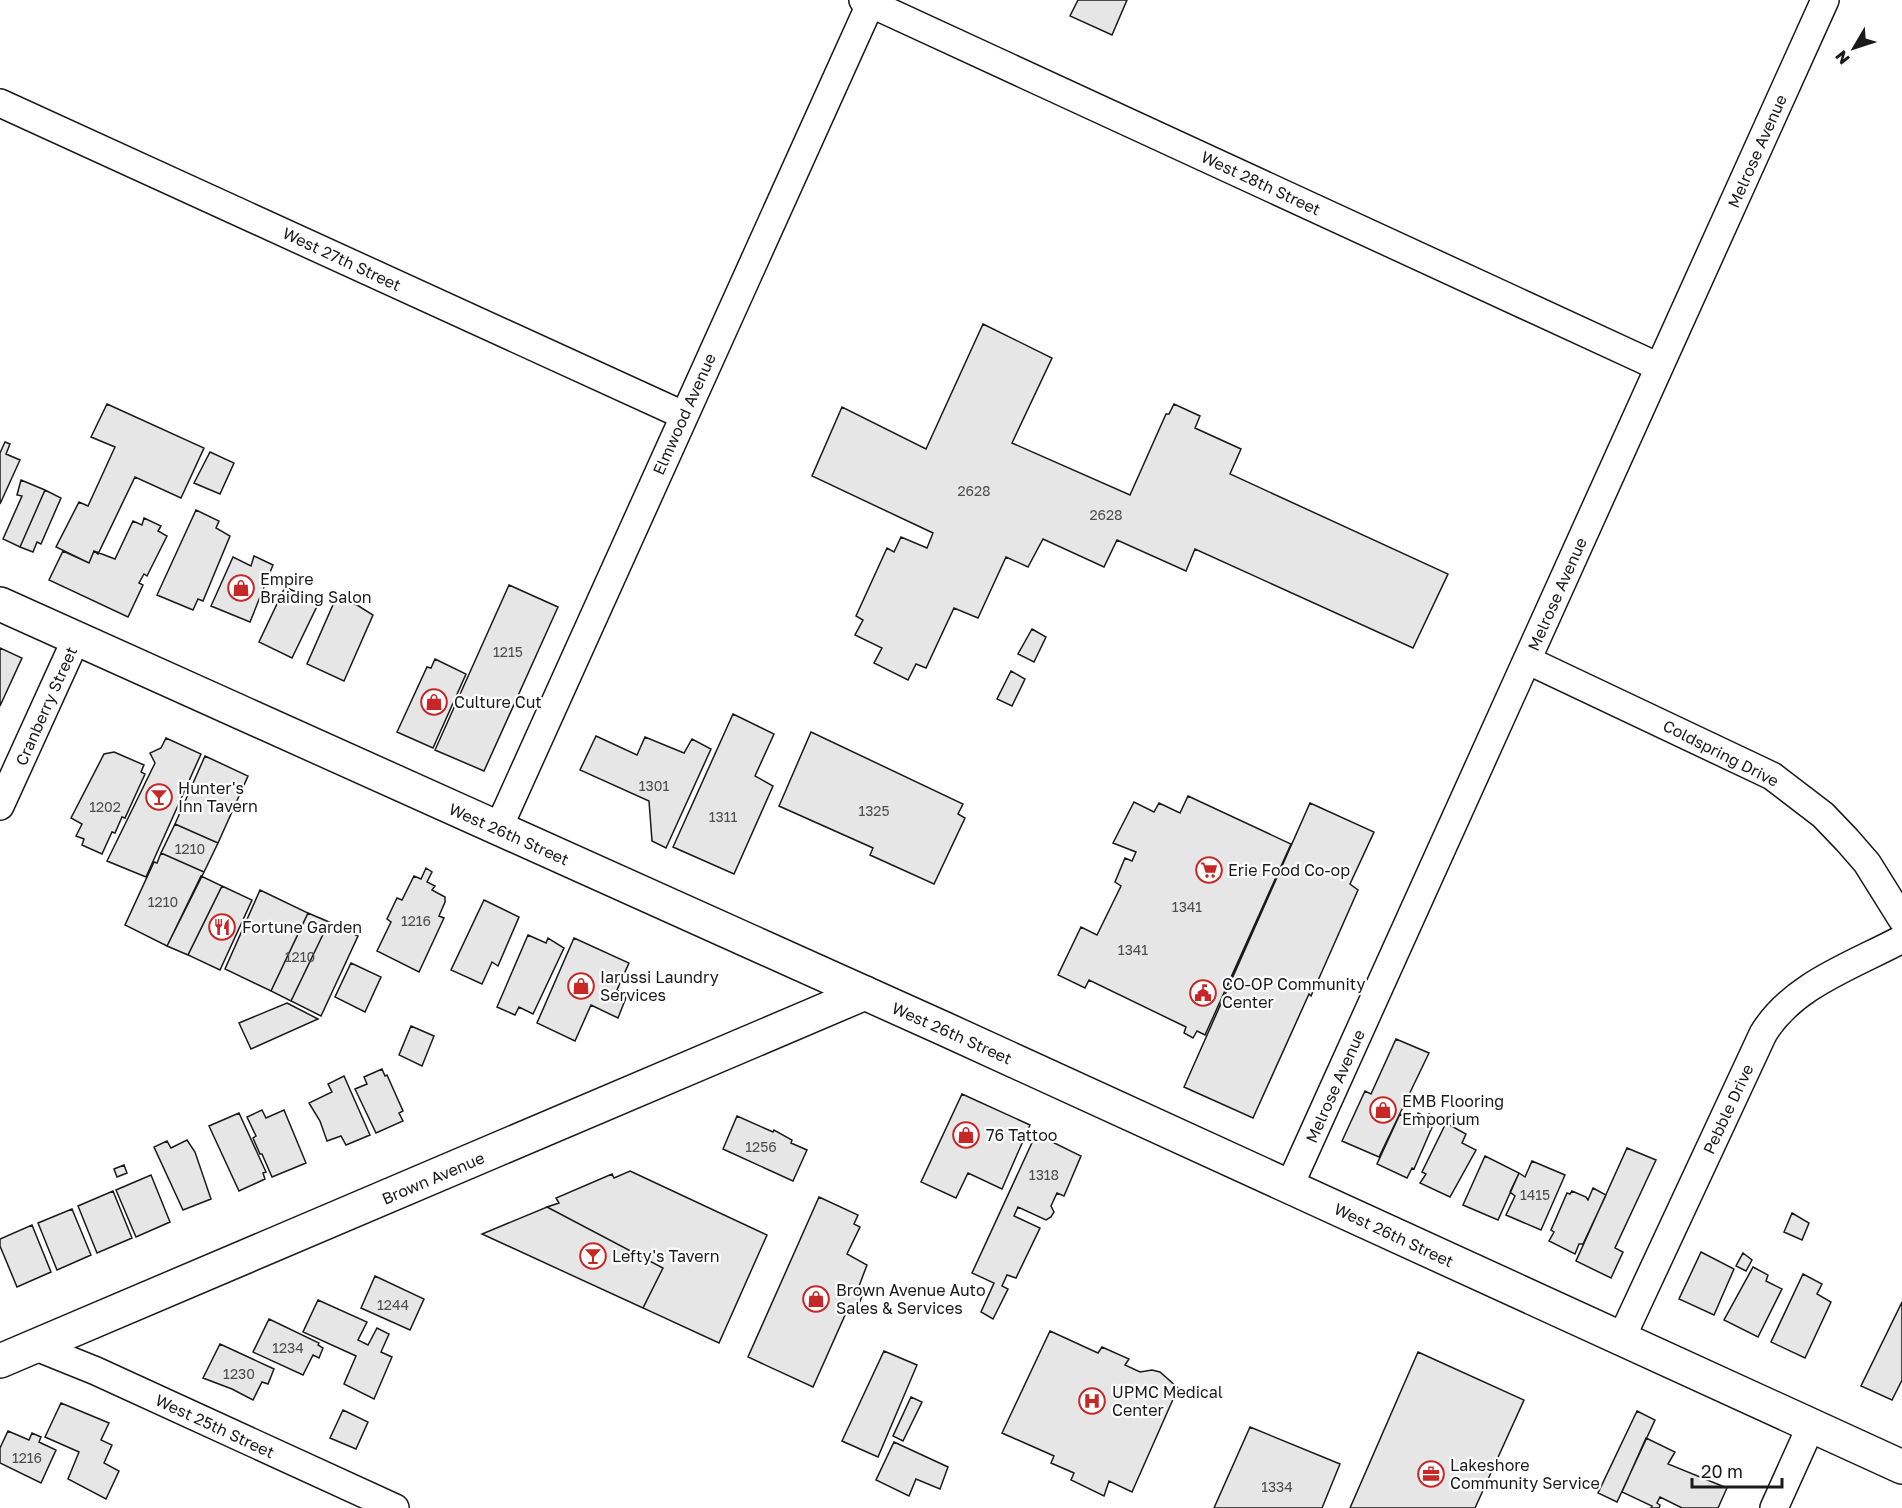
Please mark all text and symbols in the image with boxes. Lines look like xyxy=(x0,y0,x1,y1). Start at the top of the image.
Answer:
north arrow xyxy=(1824,18,1884,78)
text: N xyxy=(1831,46,1854,68)
street label: Melrose Avenue xyxy=(1723,91,1791,211)
street label: West 28th Street xyxy=(1198,147,1324,219)
street label: West 27th Street xyxy=(280,223,404,295)
street label: Elmwood Avenue xyxy=(648,350,720,478)
house number: 2628 xyxy=(957,482,991,499)
house number: 2628 xyxy=(1089,506,1123,523)
street label: Melrose Avenue xyxy=(1523,534,1591,654)
place label: Empire Braiding Salon xyxy=(260,569,372,607)
shop icon: Empire Braiding Salon xyxy=(226,573,256,603)
street label: Cranberry Street xyxy=(11,643,81,769)
house number: 1215 xyxy=(493,643,523,660)
shop icon: Culture Cut xyxy=(419,687,449,717)
place label: Culture Cut xyxy=(454,692,542,712)
street label: Coldspring Drive xyxy=(1660,715,1782,791)
house number: 1301 xyxy=(639,777,669,794)
place label: Hunter's Inn Tavern xyxy=(178,778,258,816)
bar icon: Hunter's Inn Tavern xyxy=(144,782,174,812)
house number: 1202 xyxy=(89,798,121,815)
street label: West 26th Street xyxy=(446,799,572,869)
house number: 1325 xyxy=(858,802,890,819)
house number: 1311 xyxy=(709,808,737,825)
house number: 1210 xyxy=(175,840,205,857)
supermarket icon: Erie Food Co-op xyxy=(1194,855,1224,885)
place label: Erie Food Co-op xyxy=(1228,860,1350,880)
house number: 1210 xyxy=(148,893,178,910)
house number: 1341 xyxy=(1172,898,1202,915)
restaurant icon: Fortune Garden xyxy=(207,912,237,942)
house number: 1216 xyxy=(401,912,431,929)
place label: Fortune Garden xyxy=(242,917,362,937)
house number: 1341 xyxy=(1118,941,1148,958)
house number: 1210 xyxy=(285,948,315,965)
place label: Iarussi Laundry Services xyxy=(600,967,719,1005)
shop icon: Iarussi Laundry Services xyxy=(566,971,596,1001)
place label: CO-OP Community Center xyxy=(1222,974,1365,1012)
public building icon: CO-OP Community Center xyxy=(1188,978,1218,1008)
street label: West 26th Street xyxy=(889,998,1015,1068)
street label: Melrose Avenue xyxy=(1301,1026,1369,1146)
street label: Pebble Drive xyxy=(1698,1061,1758,1157)
place label: EMB Flooring Emporium xyxy=(1402,1091,1504,1129)
shop icon: EMB Flooring Emporium xyxy=(1368,1095,1398,1125)
shop icon: 76 Tattoo xyxy=(951,1120,981,1150)
place label: 76 Tattoo xyxy=(986,1125,1057,1145)
house number: 1256 xyxy=(745,1138,777,1155)
street label: Brown Avenue xyxy=(379,1147,487,1209)
house number: 1318 xyxy=(1029,1166,1059,1183)
house number: 1415 xyxy=(1520,1186,1550,1203)
street label: West 26th Street xyxy=(1331,1199,1457,1271)
bar icon: Lefty's Tavern xyxy=(578,1241,608,1271)
place label: Lefty's Tavern xyxy=(612,1246,720,1266)
place label: Brown Avenue Auto Sales & Services xyxy=(836,1280,986,1318)
shop icon: Brown Avenue Auto Sales & Services xyxy=(801,1284,831,1314)
house number: 1244 xyxy=(377,1296,409,1313)
house number: 1234 xyxy=(272,1339,304,1356)
house number: 1230 xyxy=(223,1365,255,1382)
place label: UPMC Medical Center xyxy=(1112,1382,1223,1420)
hospital icon: UPMC Medical Center xyxy=(1077,1386,1107,1416)
street label: West 25th Street xyxy=(152,1390,278,1462)
house number: 1216 xyxy=(12,1449,42,1466)
scale bar xyxy=(1692,1451,1782,1489)
place label: Lakeshore Community Service xyxy=(1450,1455,1600,1493)
office icon: Lakeshore Community Service xyxy=(1416,1459,1446,1489)
text: 20 m xyxy=(1701,1460,1743,1482)
house number: 1334 xyxy=(1261,1478,1293,1495)

